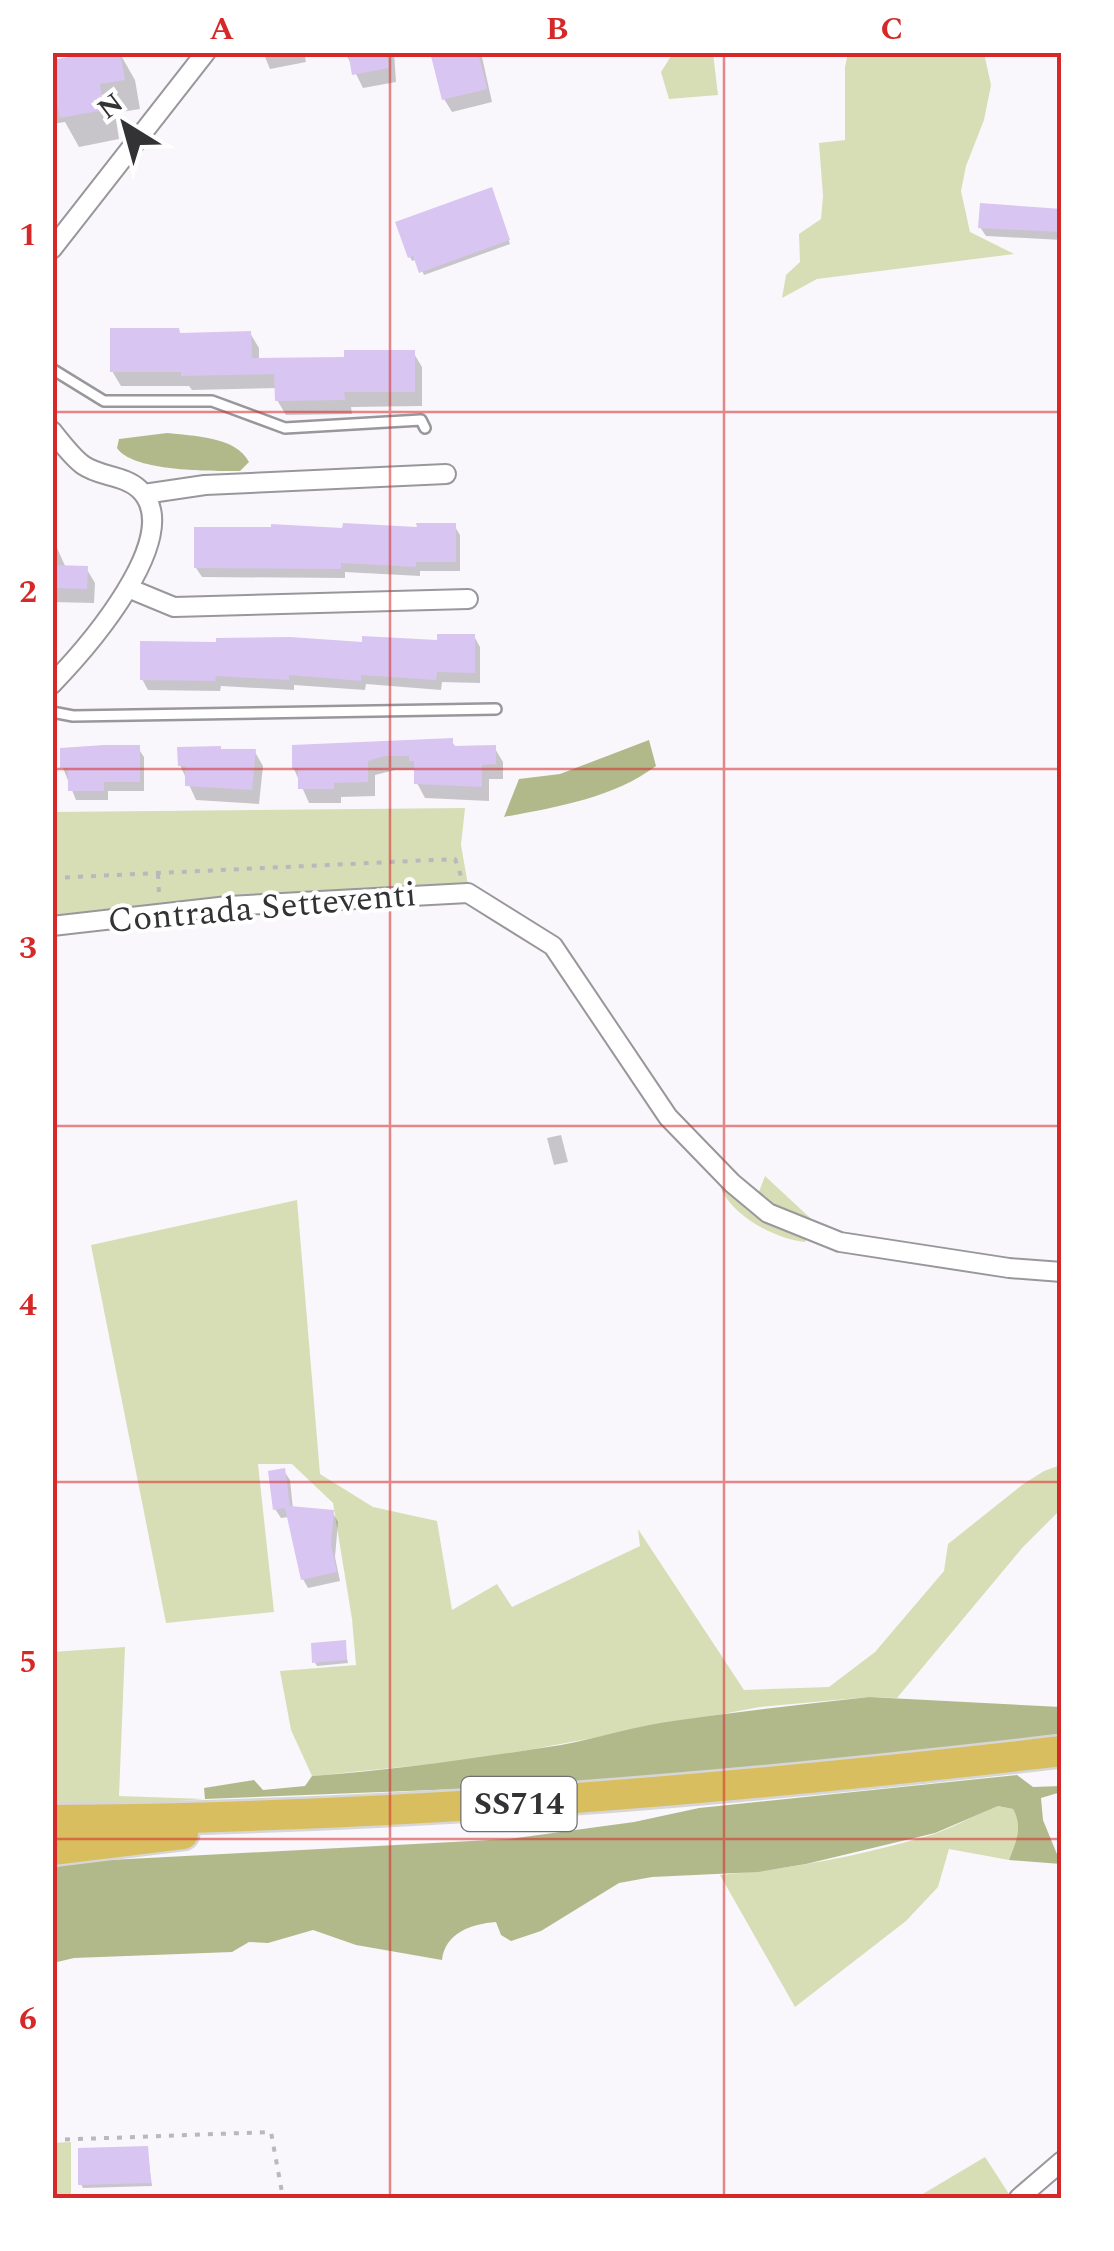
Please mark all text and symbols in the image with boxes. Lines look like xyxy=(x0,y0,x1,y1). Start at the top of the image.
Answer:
text: A xyxy=(210,5,235,54)
text: B xyxy=(546,5,568,54)
text: C xyxy=(881,5,903,54)
north arrow xyxy=(75,75,175,175)
text: N xyxy=(89,82,133,130)
text: 1 xyxy=(19,211,37,260)
text: 2 xyxy=(19,568,37,617)
street label: Contrada Setteventi xyxy=(105,868,419,948)
text: 3 xyxy=(19,924,37,973)
text: 4 xyxy=(19,1281,37,1330)
text: 5 xyxy=(19,1638,37,1687)
road number: SS714 xyxy=(462,1777,576,1831)
text: 6 xyxy=(19,1995,37,2044)

